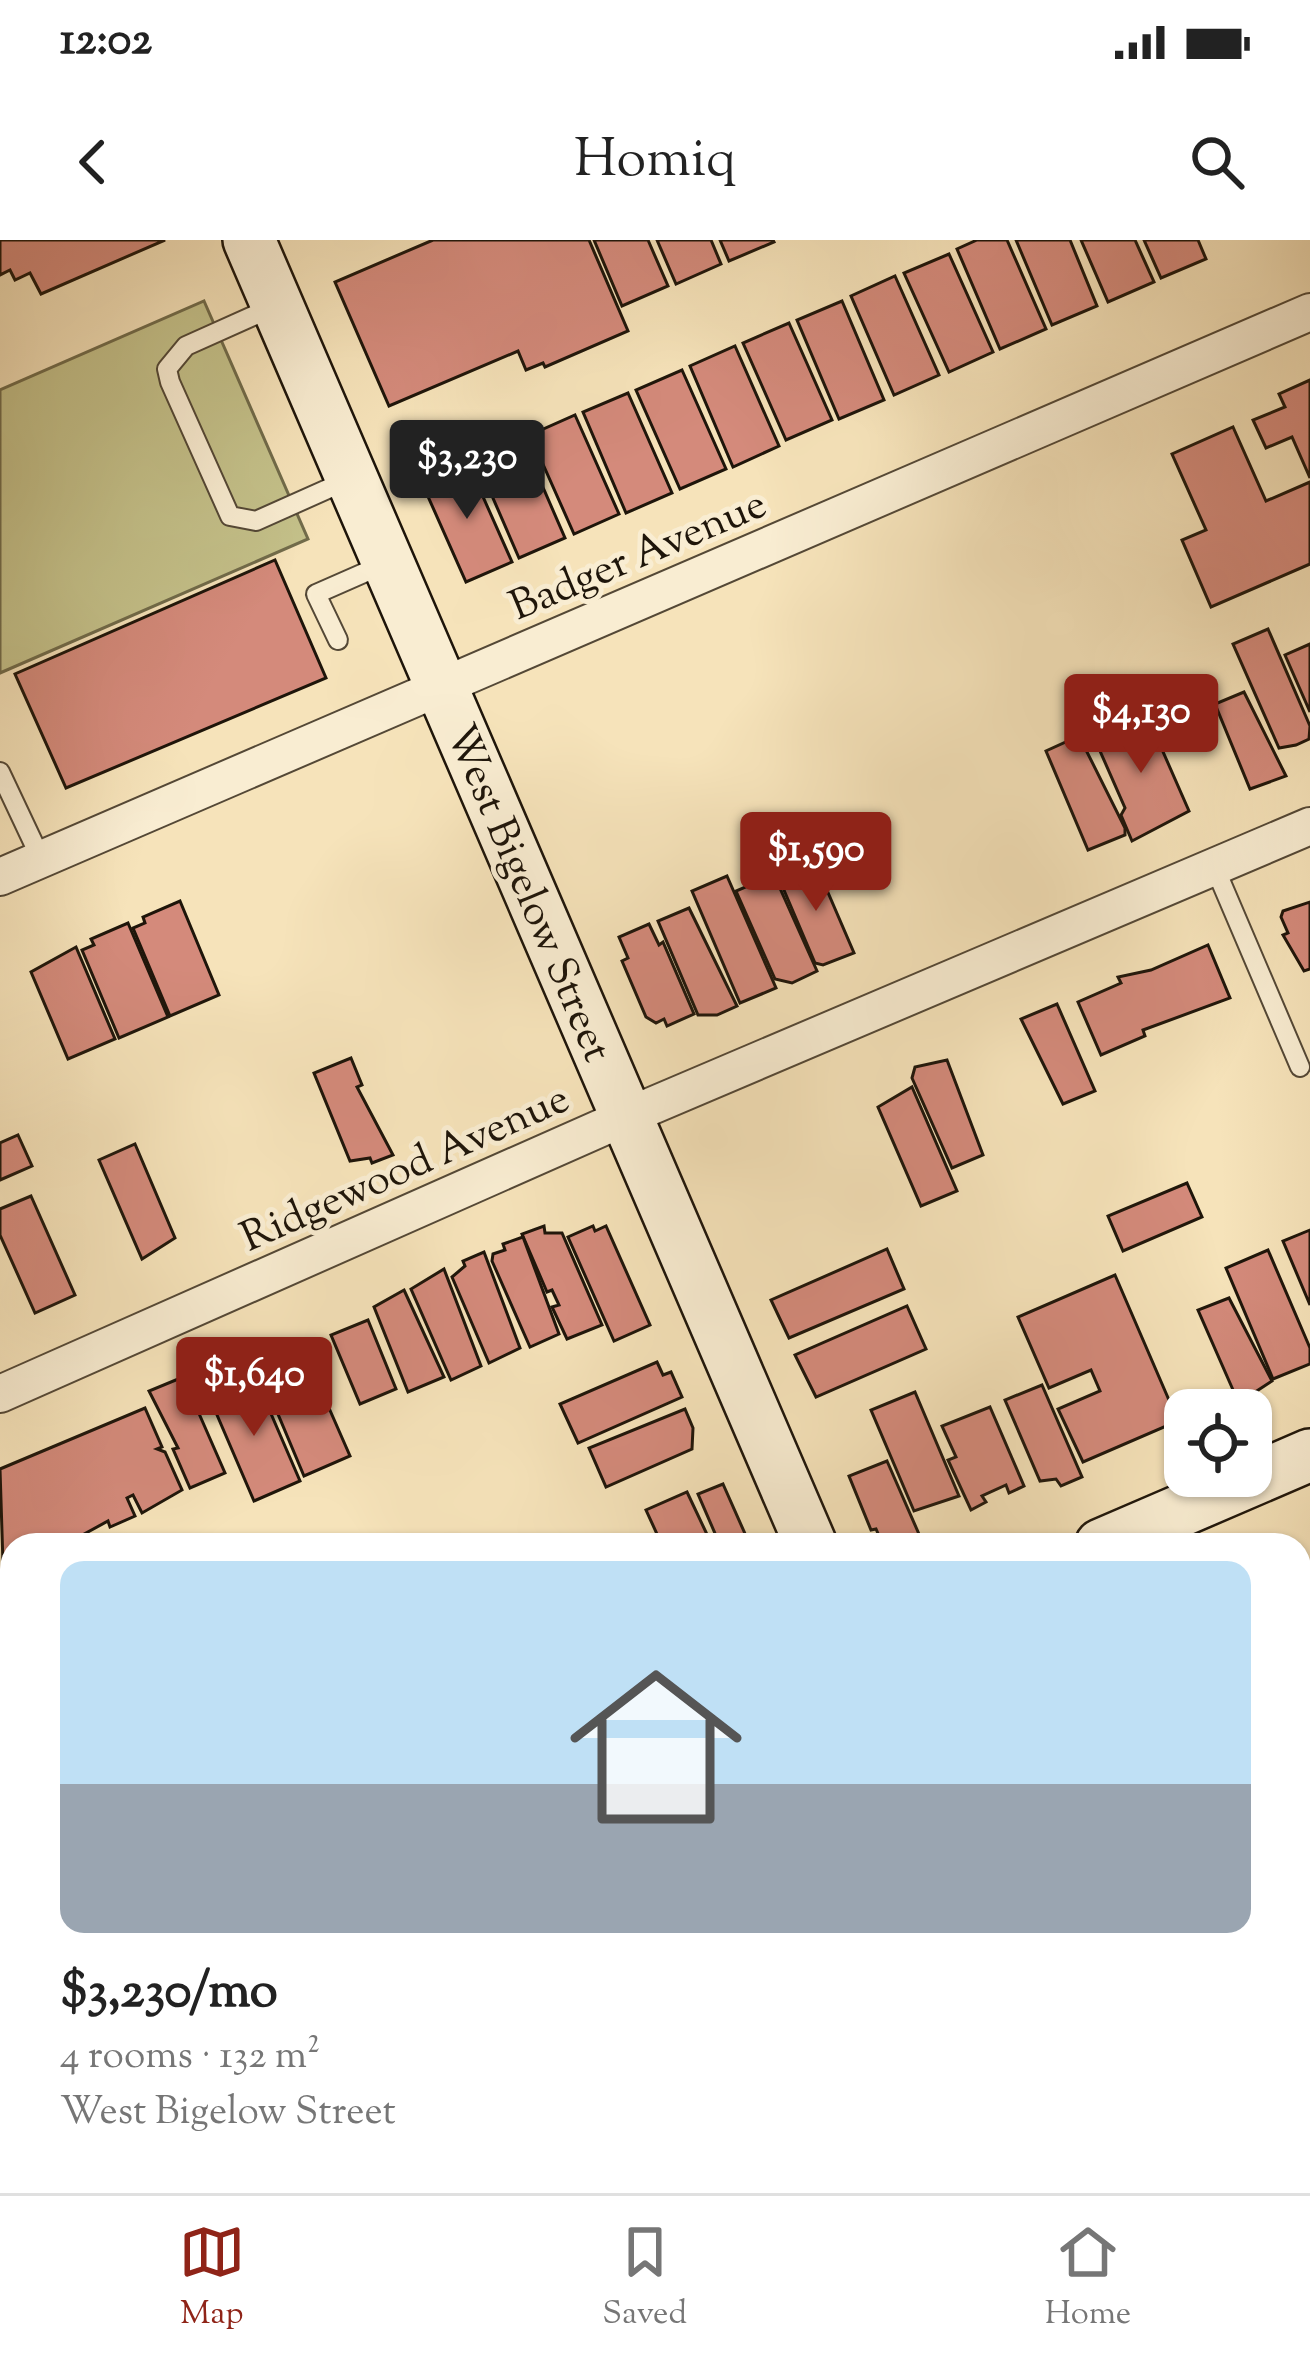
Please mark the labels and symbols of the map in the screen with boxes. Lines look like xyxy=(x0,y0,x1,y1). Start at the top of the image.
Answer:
pin: $3,230 xyxy=(369,420,565,522)
street label: Badger Avenue xyxy=(501,477,777,639)
pin: $4,130 xyxy=(1043,674,1239,776)
street label: West Bigelow Street xyxy=(428,716,625,1072)
pin: $1,590 xyxy=(718,812,914,914)
street label: Ridgewood Avenue xyxy=(232,1071,580,1270)
pin: $1,640 xyxy=(156,1337,352,1439)

